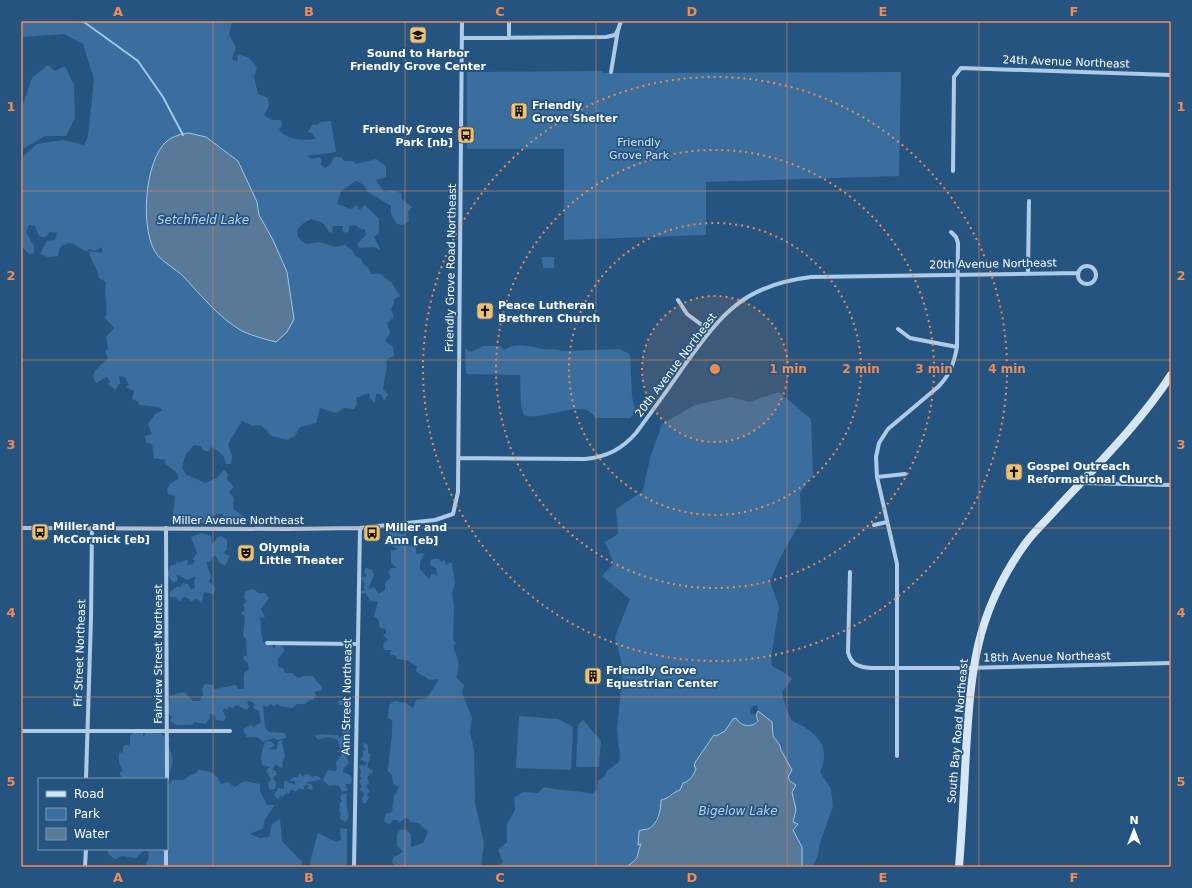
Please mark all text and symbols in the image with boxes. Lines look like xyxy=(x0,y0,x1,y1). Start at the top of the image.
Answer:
text: A xyxy=(113,4,123,19)
text: B xyxy=(304,4,314,19)
text: C xyxy=(495,4,505,19)
text: D xyxy=(687,4,698,19)
text: E xyxy=(879,4,887,19)
text: F xyxy=(1070,4,1078,19)
school or university icon: Sound to Harbor Friendly Grove Center xyxy=(408,25,428,45)
place label: Sound to Harbor Friendly Grove Center xyxy=(350,47,487,73)
street label: 24th Avenue Northeast xyxy=(1002,53,1131,71)
text: 1 xyxy=(6,99,16,114)
place label: Friendly Grove Shelter xyxy=(532,99,618,125)
text: 1 xyxy=(1176,99,1186,114)
building icon: Friendly Grove Shelter xyxy=(509,101,529,121)
place label: Friendly Grove Park [nb] xyxy=(362,123,453,149)
bus stop icon: Friendly Grove Park [nb] xyxy=(456,125,476,145)
park label: Friendly Grove Park xyxy=(609,136,670,162)
street label: Friendly Grove Road Northeast xyxy=(443,183,459,352)
water label: Setchfield Lake xyxy=(157,213,249,227)
street label: 20th Avenue Northeast xyxy=(929,256,1058,272)
text: 2 xyxy=(6,268,16,283)
text: 2 xyxy=(1176,268,1186,283)
place label: Peace Lutheran Brethren Church xyxy=(498,299,600,325)
church icon: Peace Lutheran Brethren Church xyxy=(475,301,495,321)
street label: 20th Avenue Northeast xyxy=(632,310,720,420)
centre of rings xyxy=(708,362,722,376)
text: 1 min xyxy=(769,362,807,376)
text: 2 min xyxy=(842,362,880,376)
text: 3 min xyxy=(915,362,953,376)
text: 4 min xyxy=(988,362,1026,376)
text: 3 xyxy=(6,437,16,452)
text: 3 xyxy=(1176,437,1186,452)
place label: Gospel Outreach Reformational Church xyxy=(1027,460,1163,486)
church icon: Gospel Outreach Reformational Church xyxy=(1004,462,1024,482)
street label: Miller Avenue Northeast xyxy=(172,514,305,527)
place label: Miller and McCormick [eb] xyxy=(53,520,150,546)
place label: Miller and Ann [eb] xyxy=(385,521,447,547)
bus stop icon: Miller and McCormick [eb] xyxy=(30,522,50,542)
bus stop icon: Miller and Ann [eb] xyxy=(362,523,382,543)
place label: Olympia Little Theater xyxy=(259,541,344,567)
theatre icon: Olympia Little Theater xyxy=(236,543,256,563)
street label: Fairview Street Northeast xyxy=(152,583,165,724)
street label: Fir Street Northeast xyxy=(72,598,88,707)
text: 4 xyxy=(6,605,16,620)
text: 4 xyxy=(1176,605,1186,620)
street label: Ann Street Northeast xyxy=(339,638,355,755)
street label: 18th Avenue Northeast xyxy=(983,649,1112,665)
street label: South Bay Road Northeast xyxy=(945,657,971,804)
place label: Friendly Grove Equestrian Center xyxy=(606,664,719,690)
building icon: Friendly Grove Equestrian Center xyxy=(583,666,603,686)
text: 5 xyxy=(6,774,16,789)
text: 5 xyxy=(1176,774,1186,789)
legend xyxy=(38,778,168,850)
text: Road xyxy=(74,787,104,801)
water label: Bigelow Lake xyxy=(698,804,778,818)
text: Park xyxy=(74,807,100,821)
north arrow xyxy=(1114,810,1154,850)
text: N xyxy=(1129,814,1139,827)
text: Water xyxy=(74,827,110,841)
text: A xyxy=(113,870,123,885)
text: B xyxy=(304,870,314,885)
text: C xyxy=(495,870,505,885)
text: D xyxy=(687,870,698,885)
text: E xyxy=(879,870,887,885)
text: F xyxy=(1070,870,1078,885)

